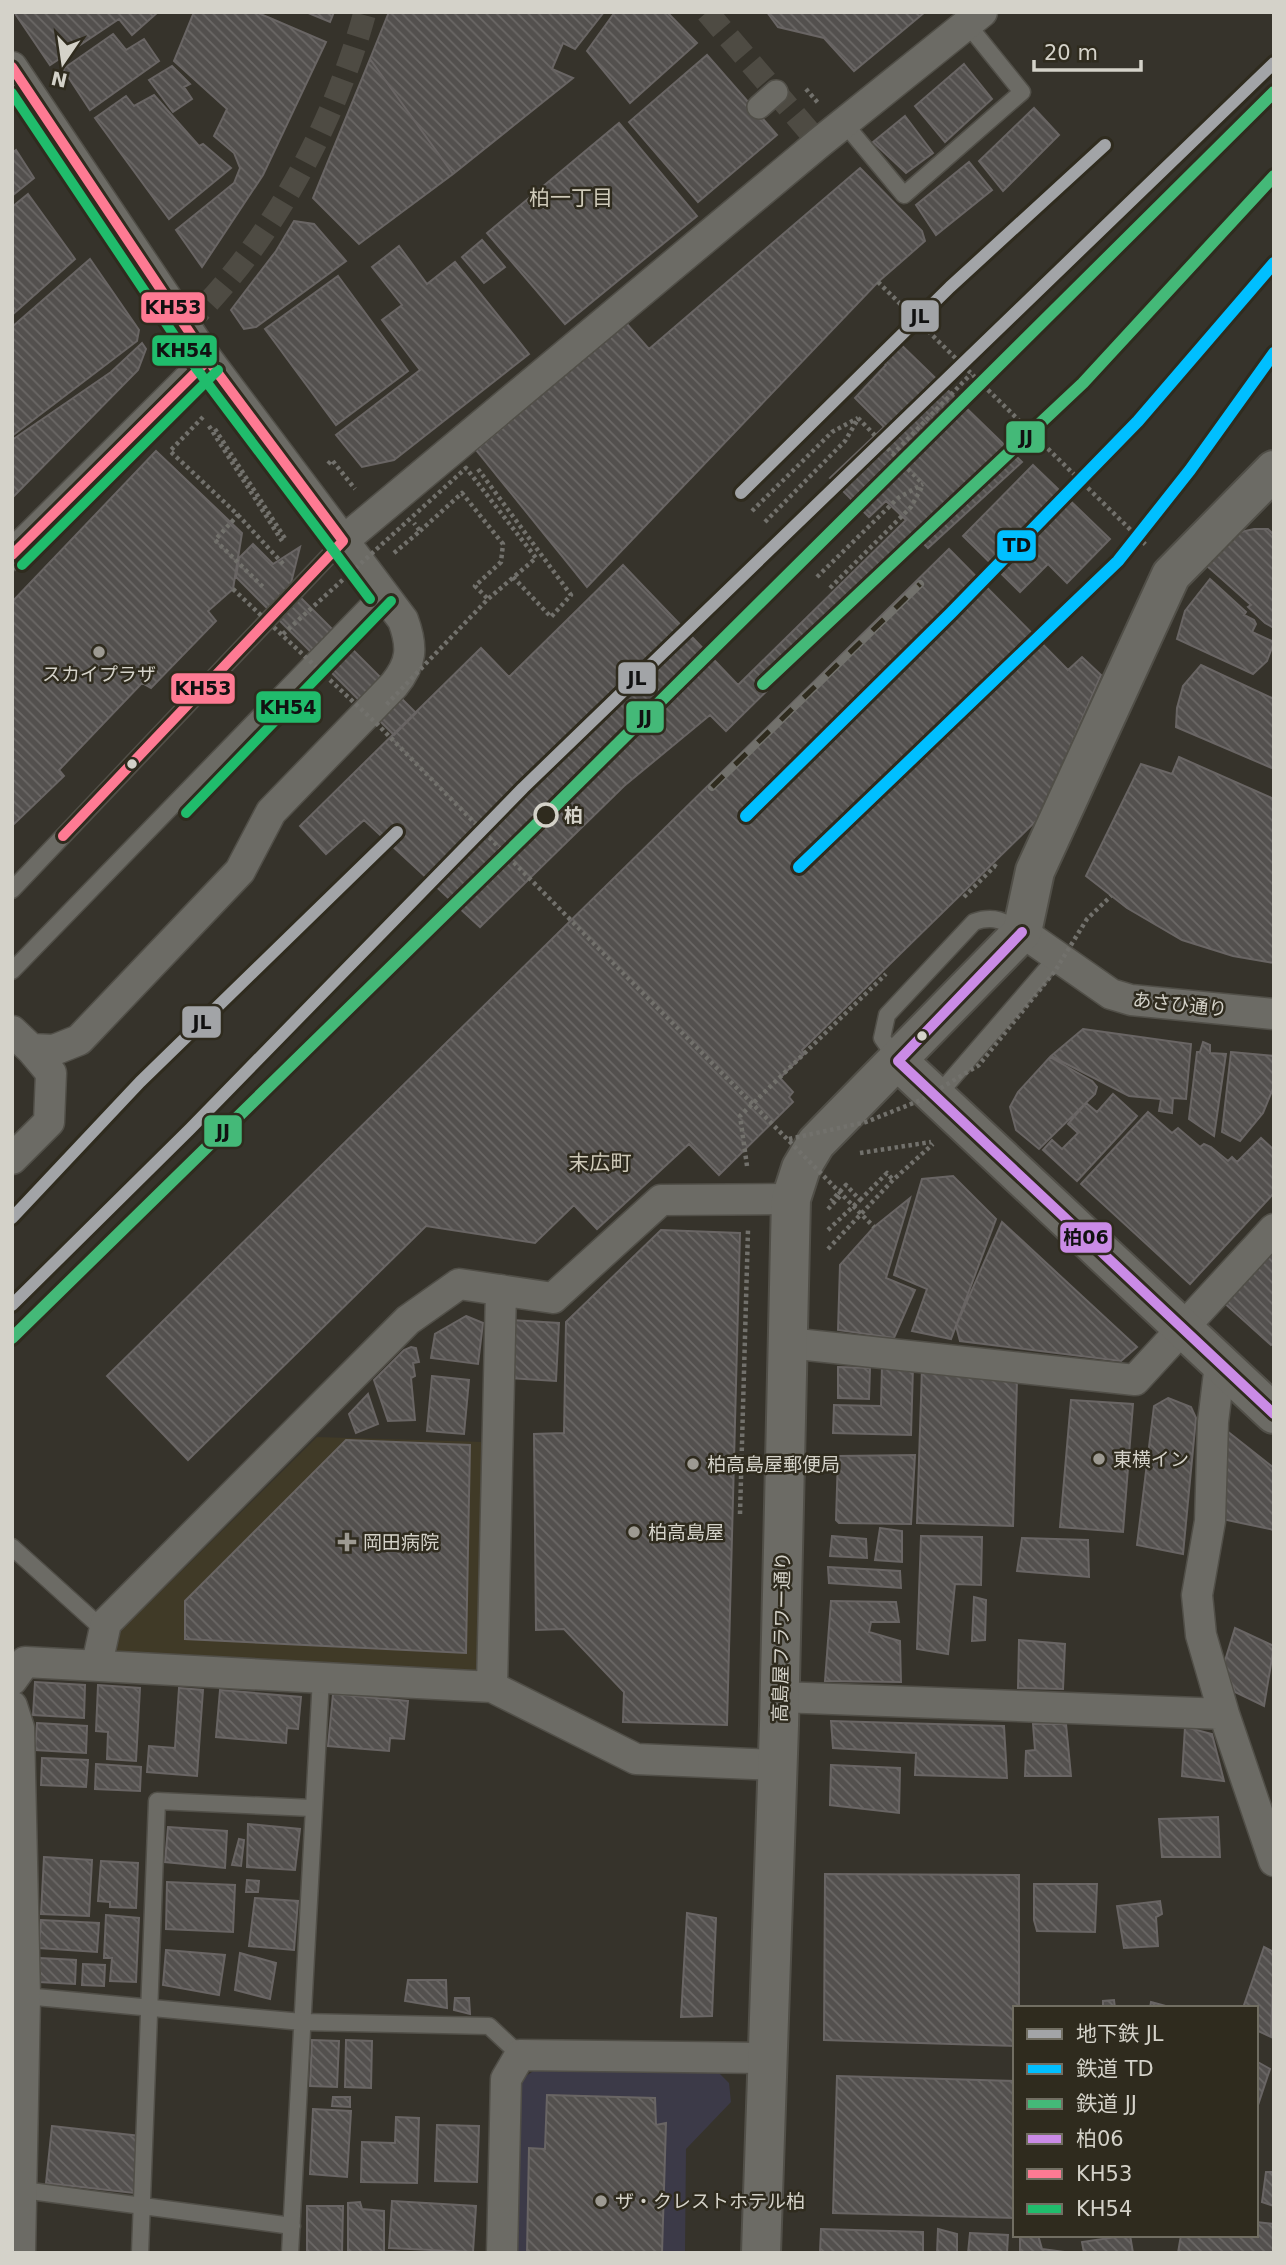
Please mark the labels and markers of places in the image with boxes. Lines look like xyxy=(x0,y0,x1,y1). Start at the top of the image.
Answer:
marker: スカイプラザ xyxy=(91,644,107,660)
place label: スカイプラザ xyxy=(42,663,156,685)
unlabelled marker xyxy=(125,757,139,771)
marker: 柏 xyxy=(534,803,558,827)
place label: 柏 xyxy=(564,804,583,826)
unlabelled marker xyxy=(915,1029,929,1043)
place label: 東横イン xyxy=(1113,1448,1189,1470)
marker: 東横イン xyxy=(1091,1451,1107,1467)
place label: 柏高島屋郵便局 xyxy=(707,1453,840,1475)
marker: 柏高島屋郵便局 xyxy=(685,1456,701,1472)
place label: 柏高島屋 xyxy=(648,1521,724,1543)
marker: 柏高島屋 xyxy=(626,1524,642,1540)
place label: 岡田病院 xyxy=(363,1531,439,1553)
marker: 岡田病院 xyxy=(337,1532,357,1552)
place label: ザ・クレストホテル柏 xyxy=(615,2190,805,2212)
marker: ザ・クレストホテル柏 xyxy=(593,2193,609,2209)

